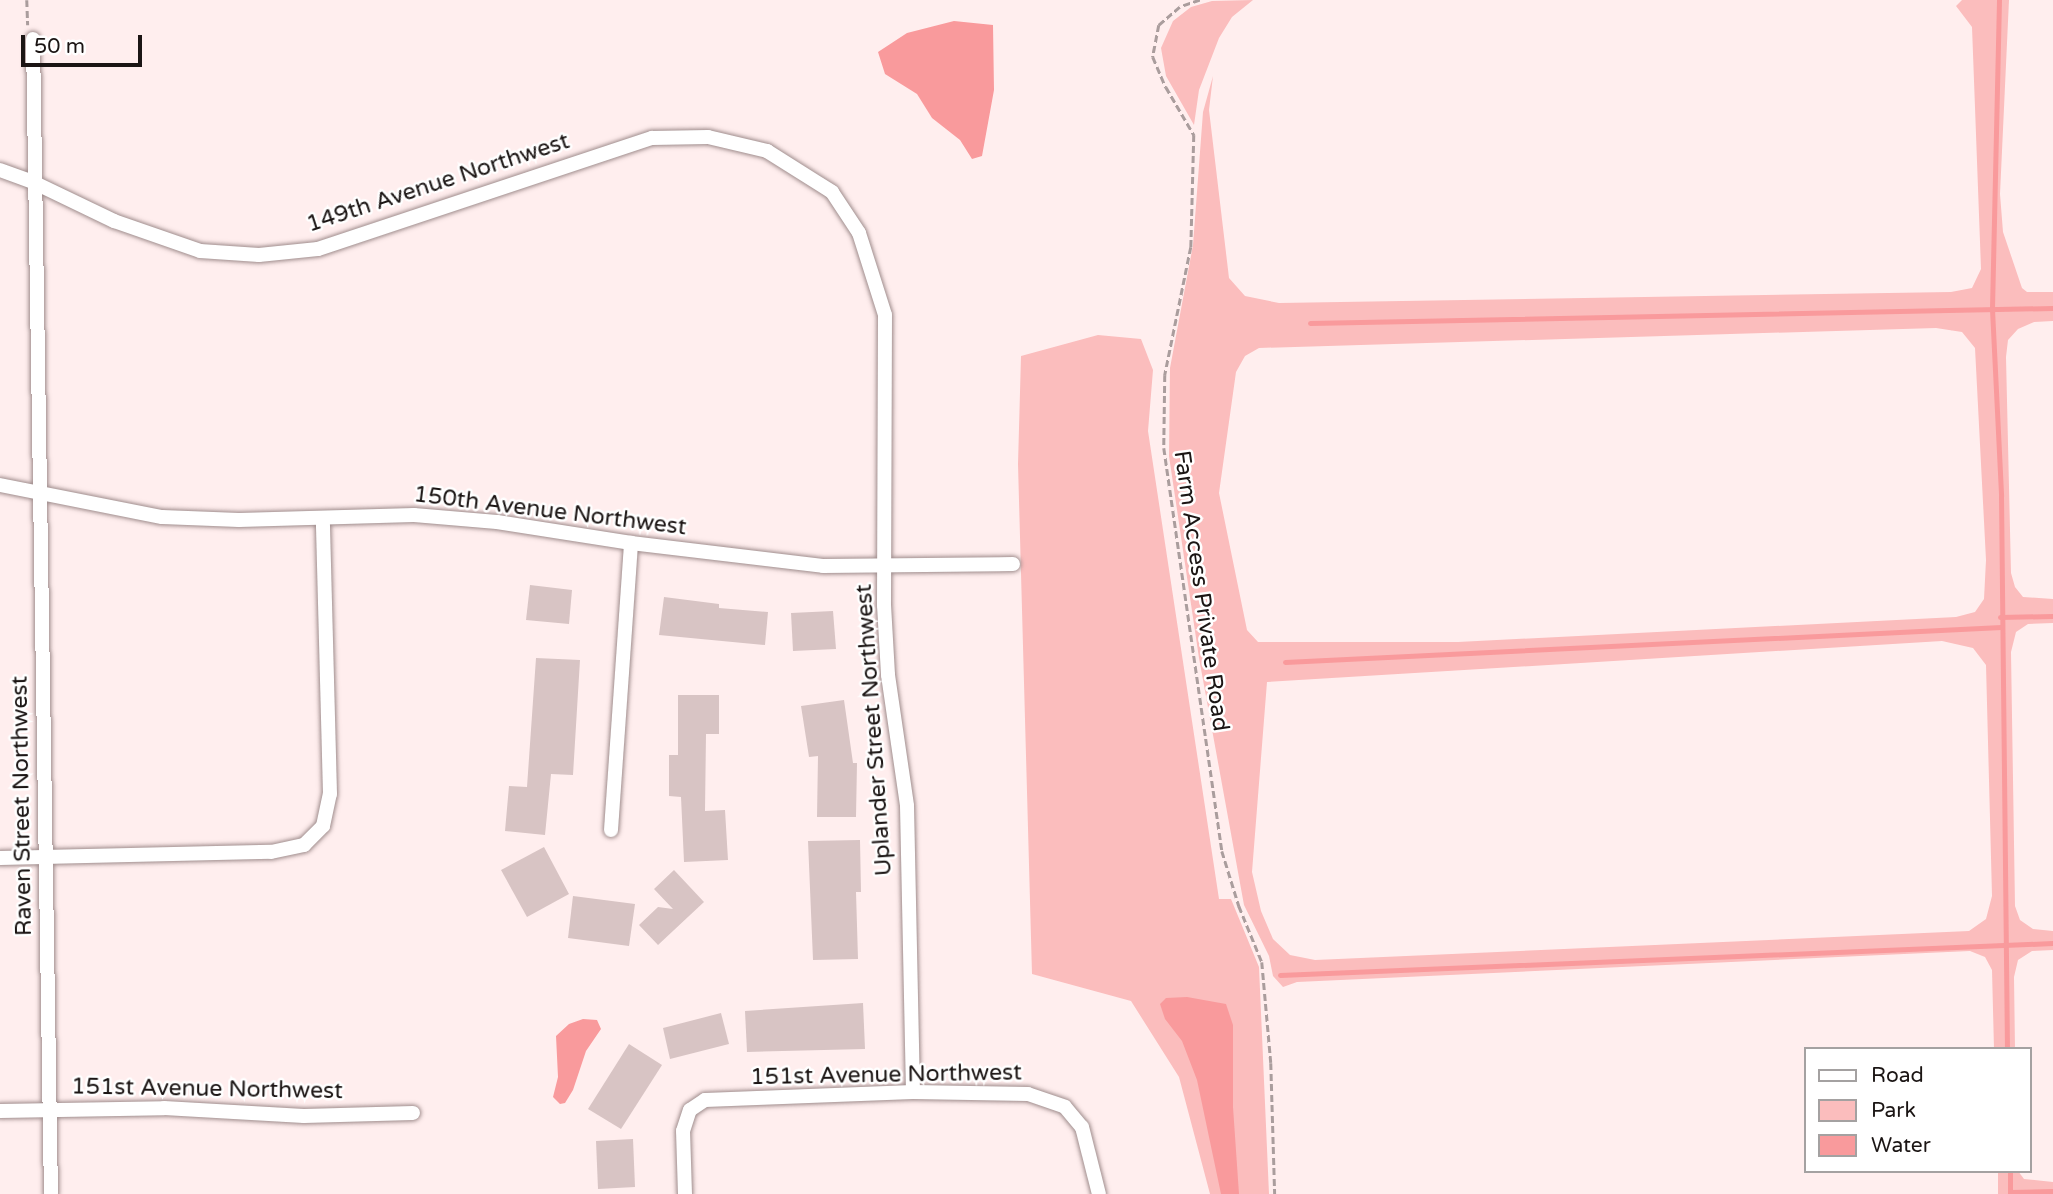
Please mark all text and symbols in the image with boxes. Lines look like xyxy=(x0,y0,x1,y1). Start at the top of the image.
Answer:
scale bar xyxy=(24,21,145,65)
text: 50 m xyxy=(34,34,85,59)
street label: 149th Avenue Northwest xyxy=(303,127,573,239)
street label: Farm Access Private Road xyxy=(1168,449,1234,733)
street label: 150th Avenue Northwest xyxy=(412,481,688,541)
street label: Uplander Street Northwest xyxy=(850,583,898,877)
street label: Raven Street Northwest xyxy=(6,676,38,936)
legend xyxy=(1804,1047,2032,1173)
street label: 151st Avenue Northwest xyxy=(750,1059,1022,1091)
text: Road xyxy=(1871,1063,1924,1088)
street label: 151st Avenue Northwest xyxy=(71,1073,343,1105)
text: Park xyxy=(1871,1098,1916,1123)
text: Water xyxy=(1871,1133,1931,1158)

